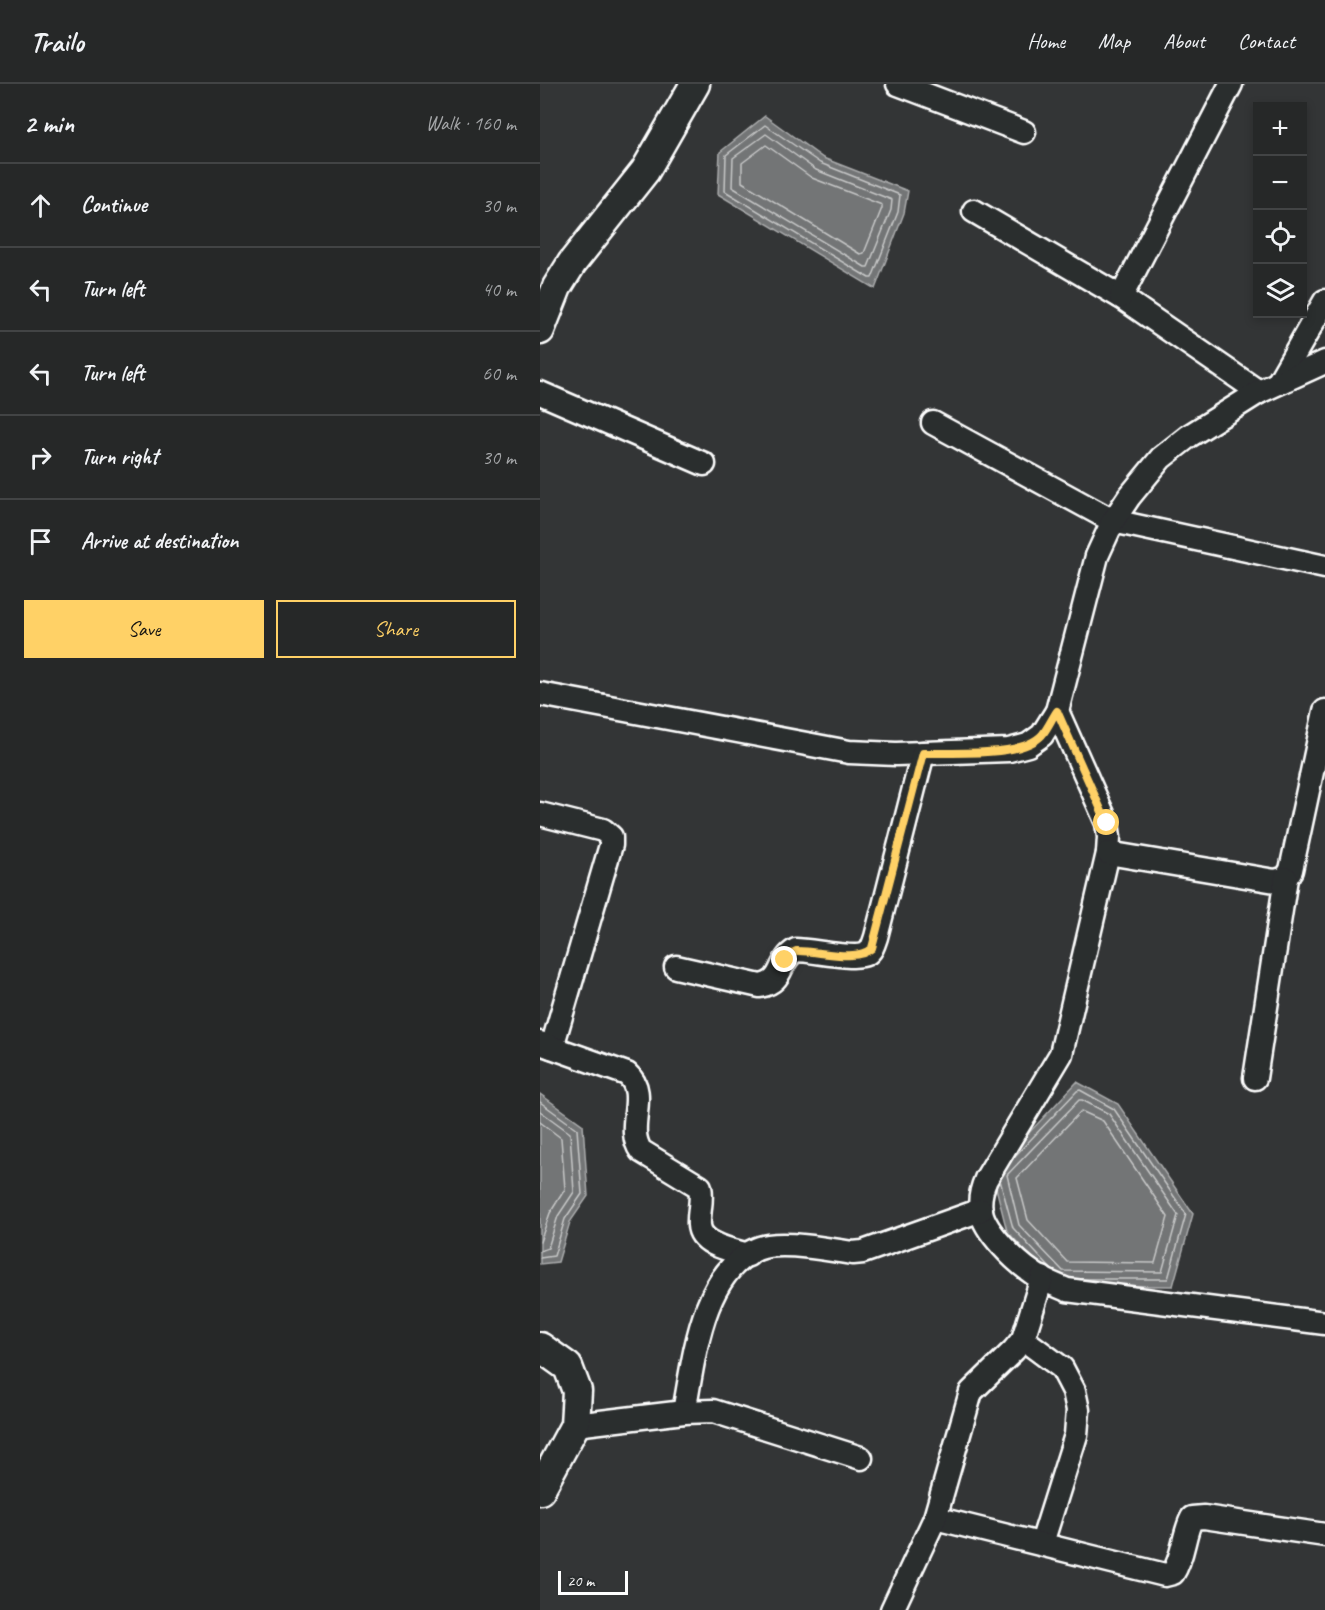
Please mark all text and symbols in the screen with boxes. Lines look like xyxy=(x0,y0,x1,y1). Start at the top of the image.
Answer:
text: Trailo xyxy=(30,24,84,59)
text: Home xyxy=(1027,28,1065,54)
text: Map xyxy=(1098,28,1130,54)
text: About xyxy=(1163,28,1205,54)
text: Contact xyxy=(1238,28,1295,54)
map controls xyxy=(1253,102,1307,318)
button: + xyxy=(1253,102,1307,156)
text: 2 min xyxy=(24,107,74,140)
text: Walk · 160 m xyxy=(426,111,516,136)
button: − xyxy=(1253,156,1307,210)
icon: ahead xyxy=(24,189,57,222)
text: Continue xyxy=(81,191,147,219)
text: 30 m xyxy=(482,193,516,218)
button: locate xyxy=(1253,210,1307,264)
button: layers xyxy=(1253,264,1307,318)
icon: left xyxy=(24,273,57,306)
text: Turn left xyxy=(81,275,145,303)
text: 40 m xyxy=(482,277,516,302)
icon: left xyxy=(24,357,57,390)
text: Turn left xyxy=(81,359,145,387)
text: 60 m xyxy=(482,361,516,386)
icon: right xyxy=(24,441,57,474)
text: Turn right xyxy=(81,443,158,471)
text: 30 m xyxy=(482,445,516,470)
icon: arrive xyxy=(24,525,57,558)
text: Arrive at destination xyxy=(81,527,238,555)
button: Save xyxy=(24,600,264,658)
button: Share xyxy=(276,600,516,658)
route start xyxy=(1093,809,1119,835)
route end xyxy=(771,946,797,972)
scale bar xyxy=(558,1568,628,1596)
text: 20 m xyxy=(567,1571,594,1591)

